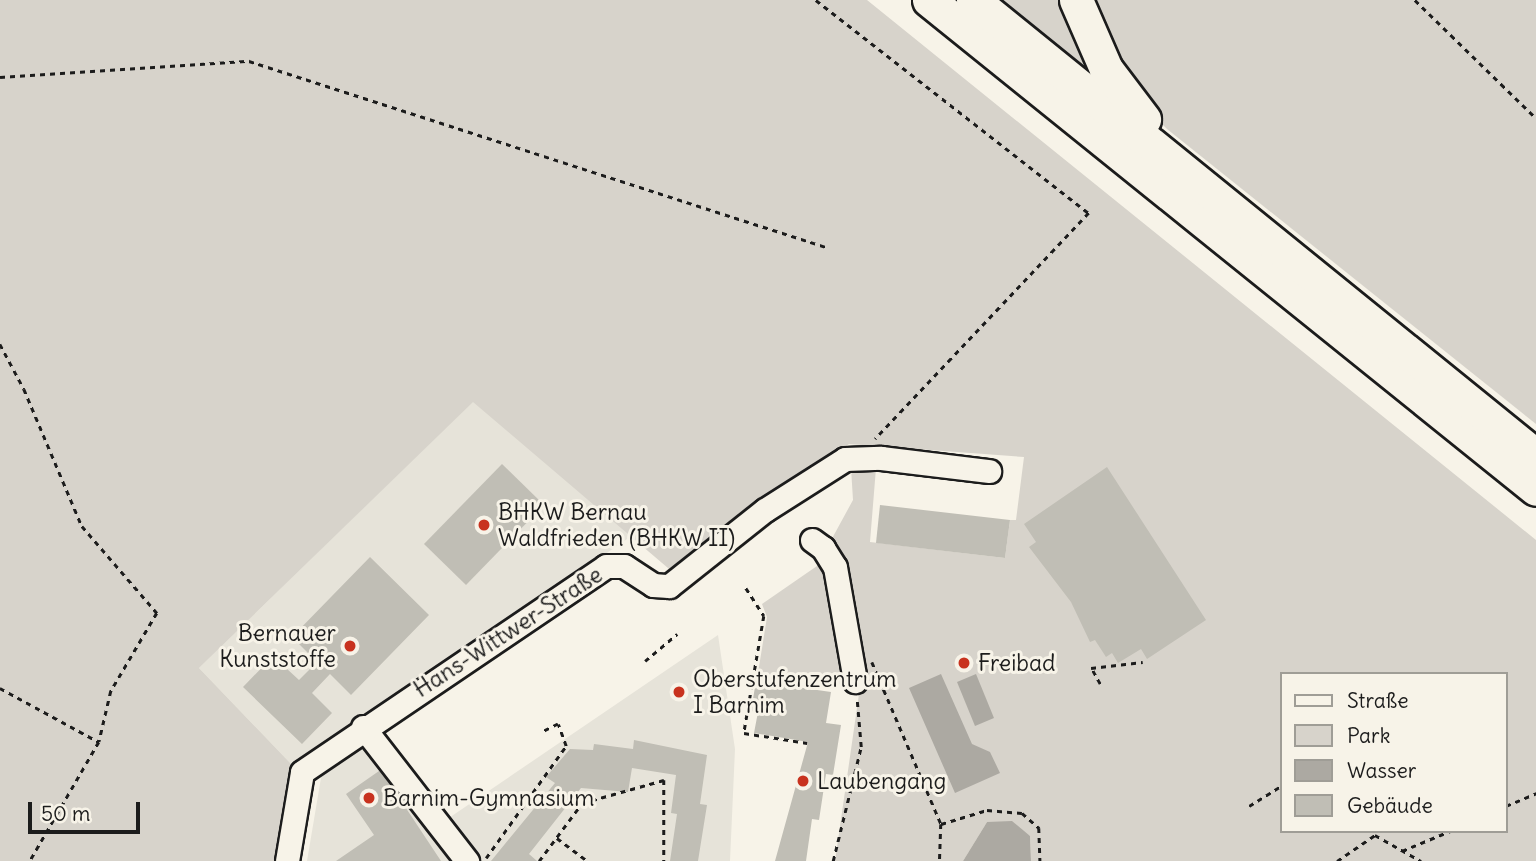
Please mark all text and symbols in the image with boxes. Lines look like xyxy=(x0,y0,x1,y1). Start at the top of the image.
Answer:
place label: BHKW Bernau Waldfrieden (BHKW II) xyxy=(498,498,735,552)
marker: BHKW Bernau Waldfrieden (BHKW II) xyxy=(476,517,492,533)
street label: Hans-Wittwer-Straße xyxy=(409,561,607,703)
place label: Bernauer Kunststoffe xyxy=(219,619,336,673)
marker: Bernauer Kunststoffe xyxy=(342,638,358,654)
place label: Freibad xyxy=(978,649,1056,677)
marker: Freibad xyxy=(956,655,972,671)
place label: Oberstufenzentrum I Barnim xyxy=(693,665,896,719)
legend xyxy=(1280,672,1508,833)
marker: Oberstufenzentrum I Barnim xyxy=(671,684,687,700)
text: Straße xyxy=(1347,687,1408,714)
text: Park xyxy=(1347,722,1390,749)
text: Wasser xyxy=(1347,757,1416,784)
place label: Laubengang xyxy=(817,767,946,795)
marker: Laubengang xyxy=(795,773,811,789)
place label: Barnim-Gymnasium xyxy=(383,784,594,812)
scale bar xyxy=(32,788,144,832)
marker: Barnim-Gymnasium xyxy=(361,790,377,806)
text: Gebäude xyxy=(1347,792,1433,819)
text: 50 m xyxy=(41,800,90,827)

